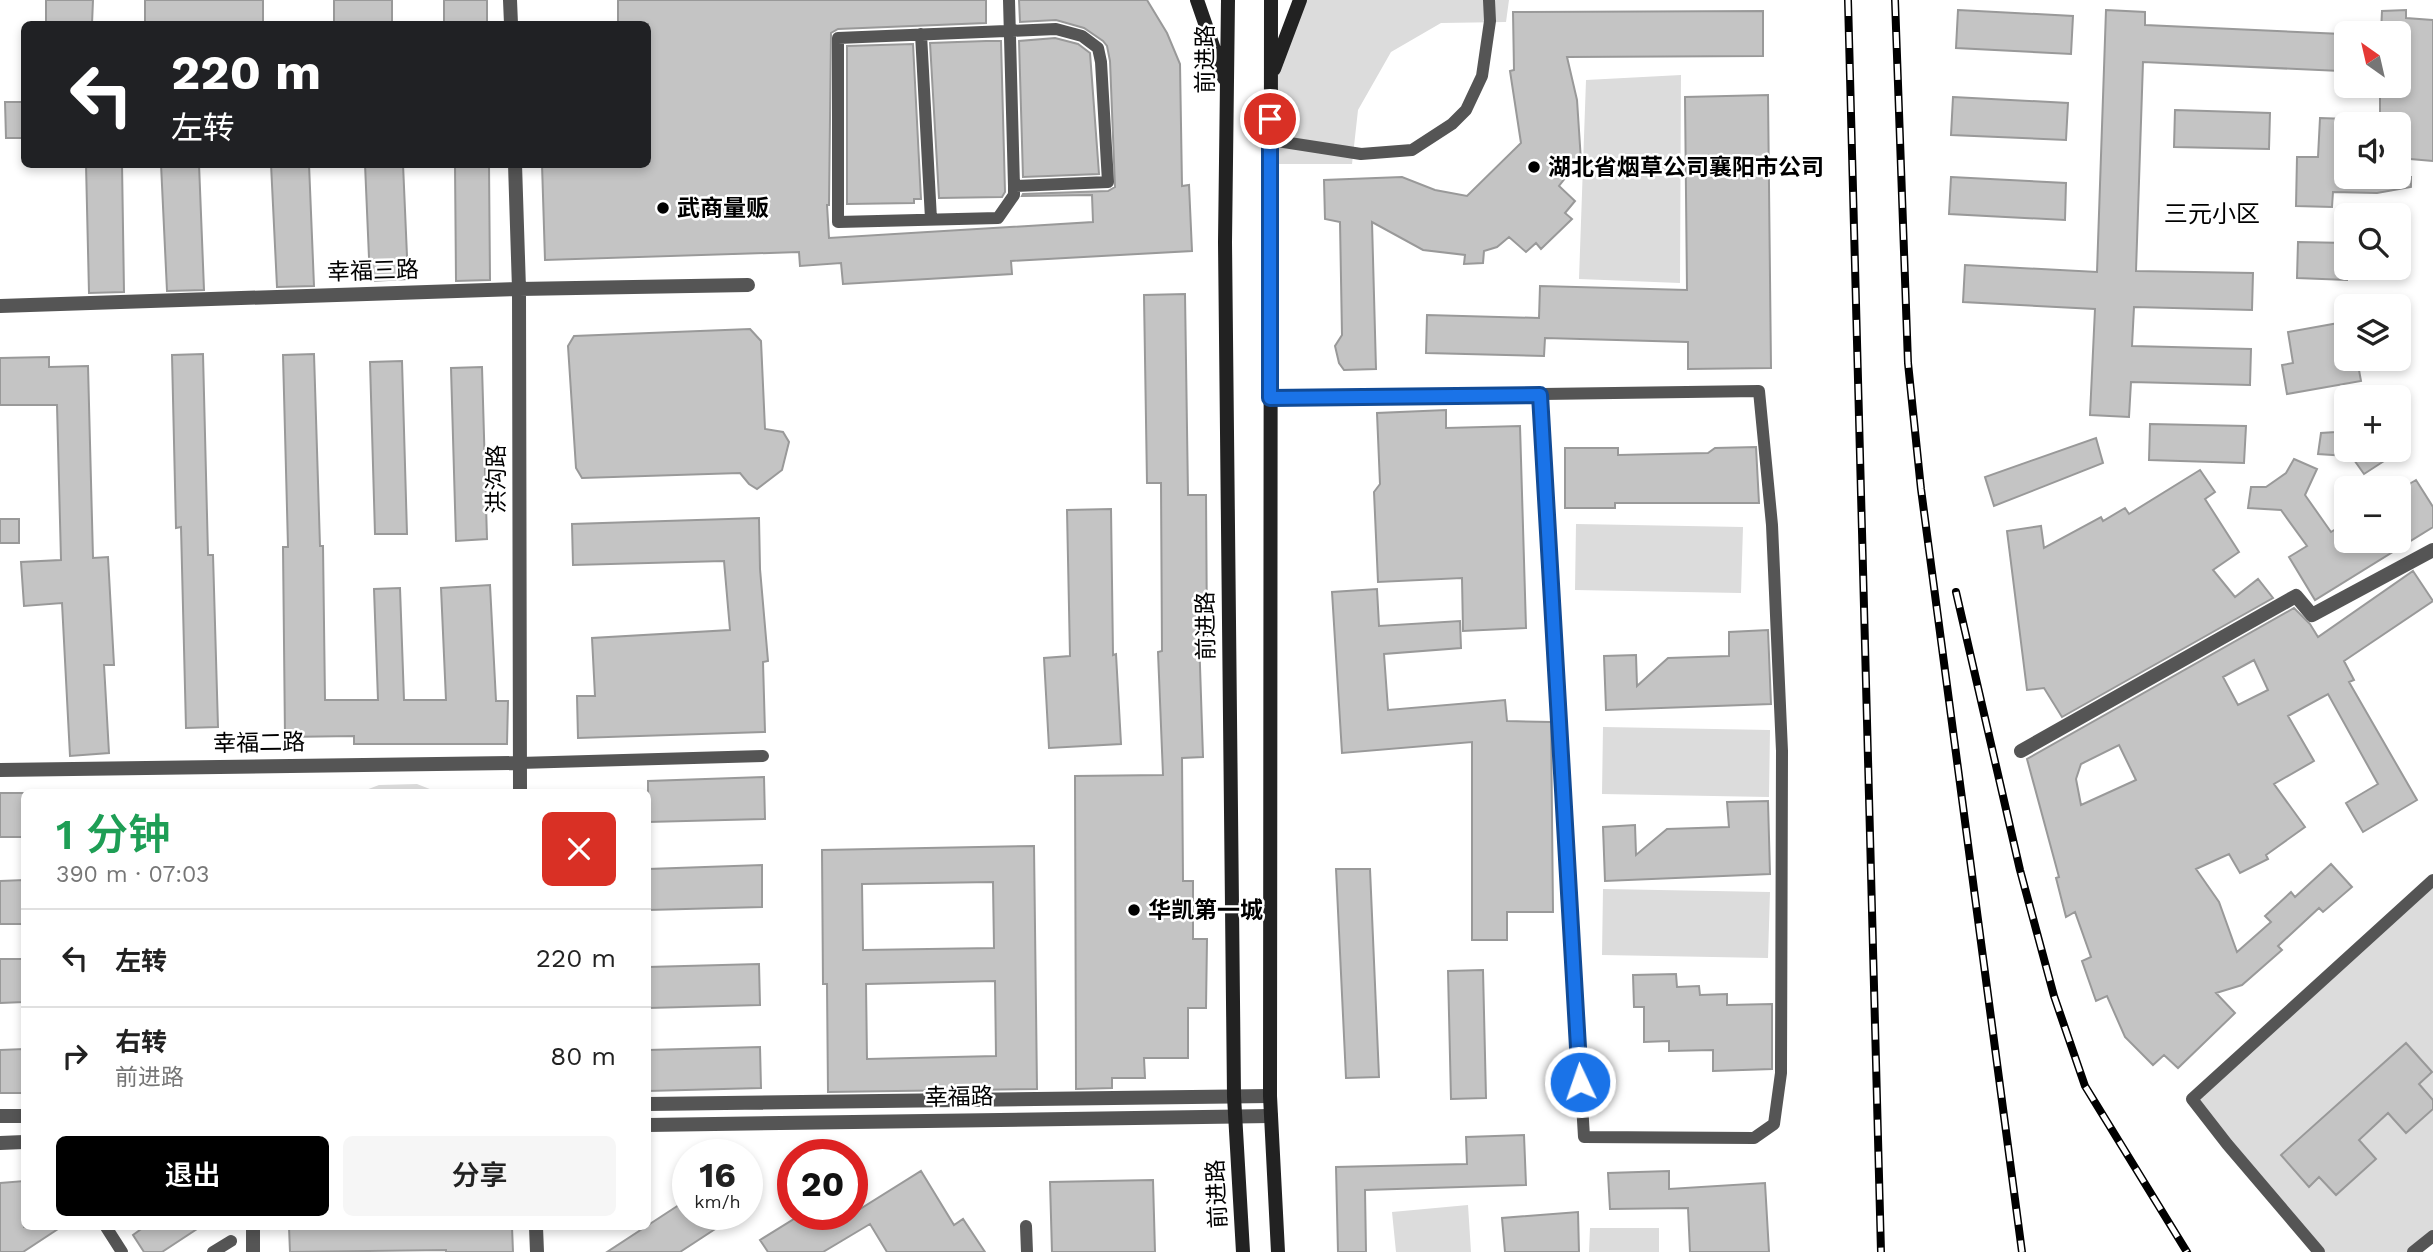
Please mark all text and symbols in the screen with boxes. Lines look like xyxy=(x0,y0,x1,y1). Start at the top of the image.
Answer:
north arrow xyxy=(2334,21,2412,98)
map controls xyxy=(2334,21,2411,553)
street label: 前进路 xyxy=(1192,25,1219,94)
text: 220 m xyxy=(171,43,321,101)
icon: left xyxy=(56,49,147,140)
pin xyxy=(1240,89,1300,149)
icon: arrive xyxy=(1251,100,1289,138)
text: 左转 xyxy=(171,109,235,147)
button: sound xyxy=(2334,112,2411,189)
place label: 湖北省烟草公司襄阳市公司 xyxy=(1548,154,1824,181)
marker: 湖北省烟草公司襄阳市公司 xyxy=(1526,159,1542,175)
place label: 武商量贩 xyxy=(677,195,769,222)
marker: 武商量贩 xyxy=(655,200,671,216)
district label: 三元小区 xyxy=(2164,200,2260,228)
button: search xyxy=(2334,203,2411,280)
street label: 幸福三路 xyxy=(327,256,419,286)
button: layers xyxy=(2334,294,2411,371)
button: + xyxy=(2334,385,2411,462)
street label: 洪沟路 xyxy=(483,445,510,514)
button: − xyxy=(2334,476,2411,553)
street label: 前进路 xyxy=(1192,591,1220,661)
street label: 幸福二路 xyxy=(213,729,305,757)
text: 1 分钟 xyxy=(56,810,170,859)
button: close xyxy=(542,812,616,886)
text: 390 m · 07:03 xyxy=(56,861,209,888)
place label: 华凯第一城 xyxy=(1148,897,1263,924)
marker: 华凯第一城 xyxy=(1126,902,1142,918)
icon: left xyxy=(56,939,94,977)
text: 220 m xyxy=(536,943,616,973)
text: 左转 xyxy=(115,946,167,976)
text: 右转 xyxy=(115,1027,167,1057)
icon: right xyxy=(56,1037,94,1075)
text: 80 m xyxy=(550,1041,616,1071)
position arrow xyxy=(1543,1045,1617,1119)
text: 前进路 xyxy=(115,1064,184,1091)
street label: 幸福路 xyxy=(924,1083,994,1111)
button: 退出 xyxy=(56,1136,329,1216)
button: 分享 xyxy=(343,1136,616,1216)
speed limit sign: 20 xyxy=(777,1139,868,1230)
text: 16 xyxy=(699,1154,736,1196)
street label: 前进路 xyxy=(1202,1159,1232,1229)
text: km/h xyxy=(694,1191,741,1212)

